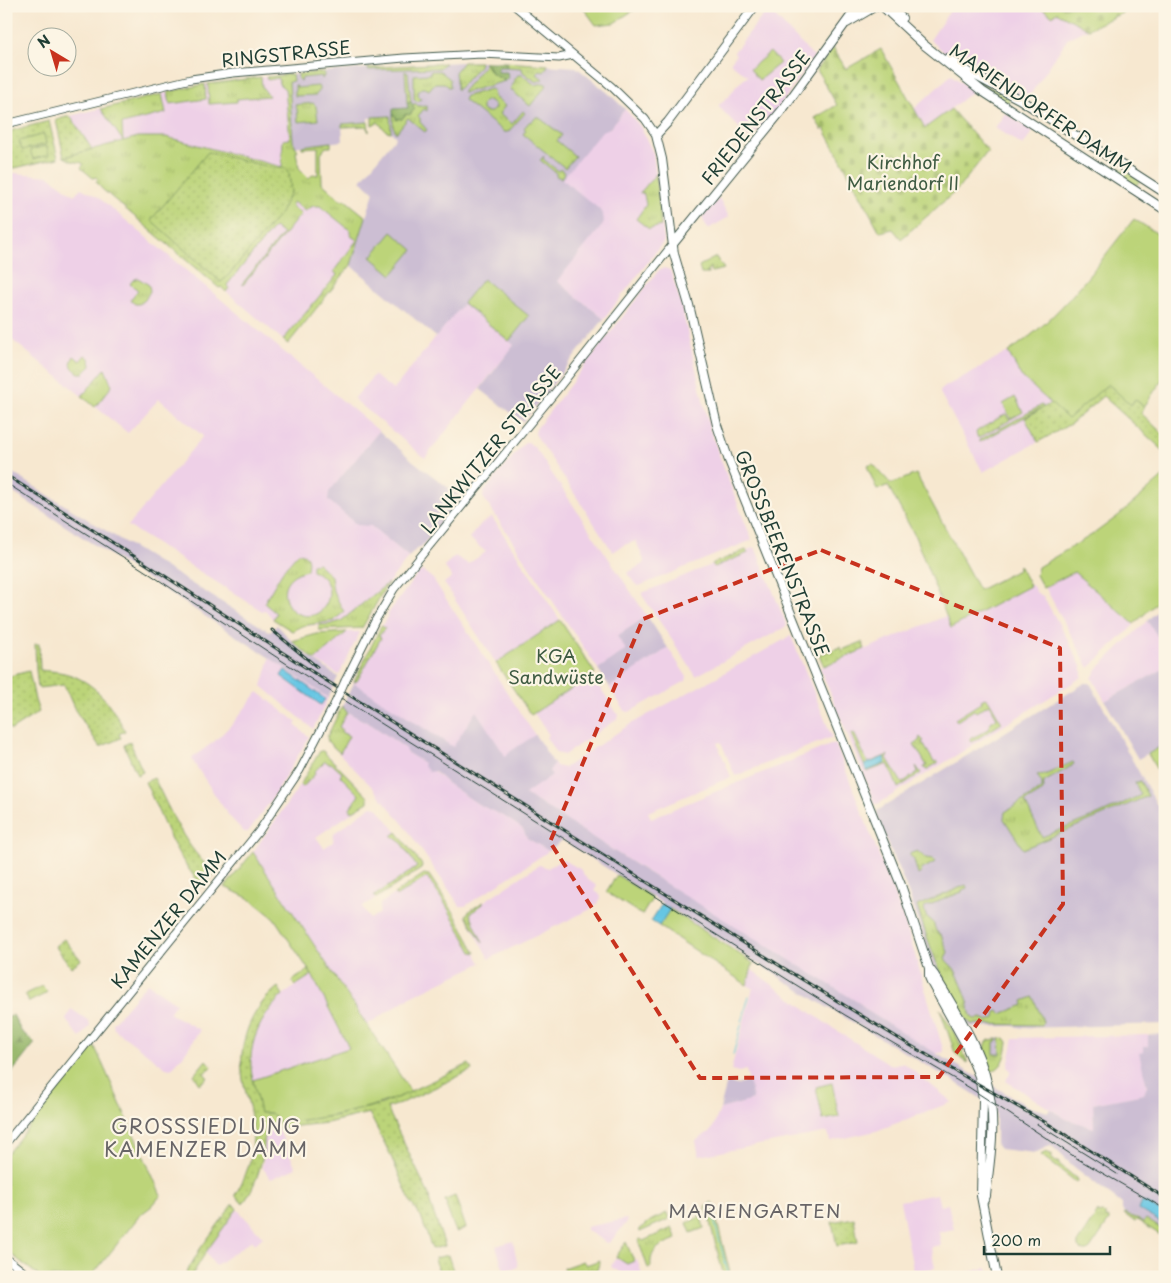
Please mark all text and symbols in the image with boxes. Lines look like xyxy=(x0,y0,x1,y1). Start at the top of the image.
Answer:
north arrow xyxy=(28,28,78,78)
text: N xyxy=(33,30,55,53)
street label: RINGSTRASSE xyxy=(220,33,352,73)
street label: MARIENDORFER DAMM xyxy=(944,37,1138,179)
street label: FRIEDENSTRASSE xyxy=(694,44,816,190)
park label: Kirchhof Mariendorf II xyxy=(847,148,959,196)
street label: LANKWITZER STRASSE xyxy=(414,359,566,539)
street label: GROSSBEERENSTRASSE xyxy=(729,446,837,660)
park label: KGA Sandwüste xyxy=(508,642,604,690)
street label: KAMENZER DAMM xyxy=(104,844,232,994)
district label: GROSSSIEDLUNG KAMENZER DAMM xyxy=(104,1111,308,1164)
district label: MARIENGARTEN xyxy=(668,1196,842,1224)
scale bar xyxy=(984,1223,1110,1255)
text: 200 m xyxy=(991,1228,1041,1251)

